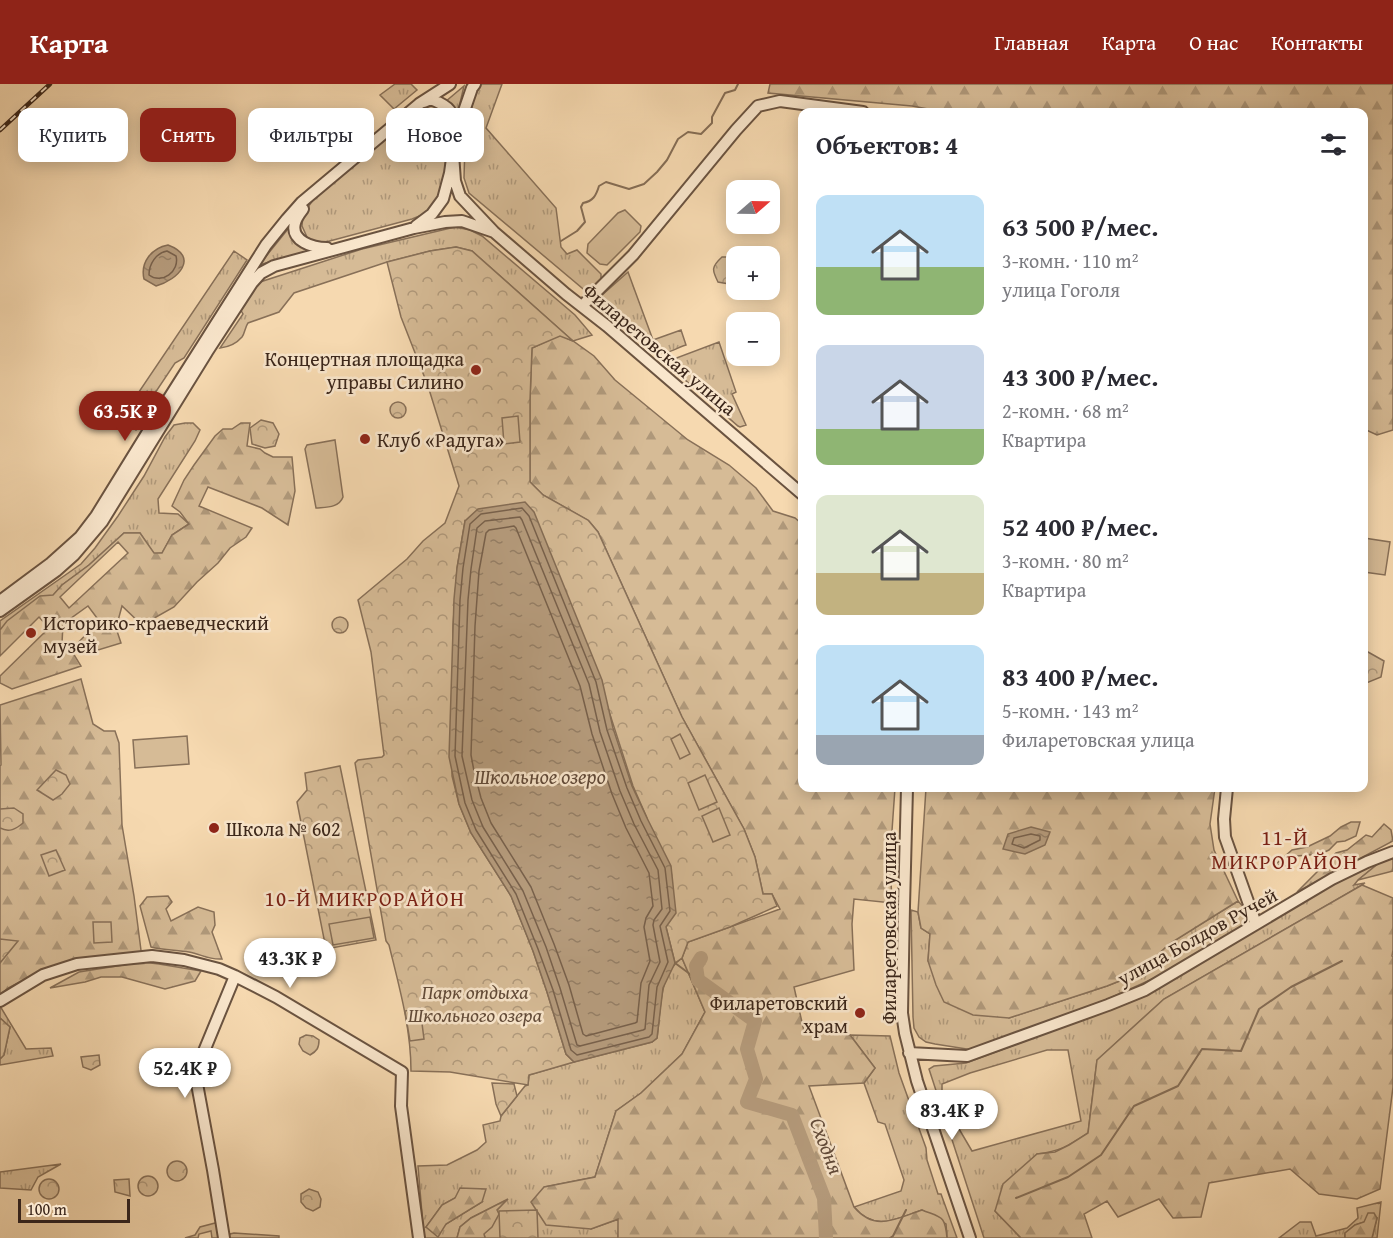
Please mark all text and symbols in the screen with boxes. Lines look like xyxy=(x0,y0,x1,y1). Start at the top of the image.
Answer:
text: Карта xyxy=(30,22,108,63)
text: Главная xyxy=(994,27,1069,58)
text: Карта xyxy=(1102,27,1156,58)
text: О нас xyxy=(1189,27,1238,58)
text: Контакты xyxy=(1271,27,1363,58)
chip: Купить xyxy=(18,108,128,162)
chip: Снять xyxy=(140,108,236,162)
chip: Фильтры xyxy=(248,108,374,162)
chip: Новое xyxy=(386,108,484,162)
text: Объектов: 4 xyxy=(816,125,959,164)
icon: filters xyxy=(1317,128,1350,161)
north arrow xyxy=(726,180,780,234)
map controls xyxy=(726,180,780,366)
text: 63 500 ₽/мес. xyxy=(1002,207,1158,246)
icon: home xyxy=(864,219,936,291)
button: + xyxy=(726,246,780,300)
text: 3-комн. · 110 m² xyxy=(1002,246,1138,275)
text: улица Гоголя xyxy=(1002,275,1120,304)
street label: Филаретовская улица xyxy=(577,276,743,422)
button: − xyxy=(726,312,780,366)
place label: Концертная площадка управы Силино xyxy=(265,344,464,396)
text: 43 300 ₽/мес. xyxy=(1002,357,1158,396)
marker: Концертная площадка управы Силино xyxy=(469,363,483,377)
icon: home xyxy=(864,369,936,441)
pin: 63.5K ₽ xyxy=(70,391,180,442)
text: 63.5K ₽ xyxy=(93,396,157,425)
text: 2-комн. · 68 m² xyxy=(1002,396,1129,425)
place label: Клуб «Радуга» xyxy=(377,425,504,454)
text: Квартира xyxy=(1002,425,1086,454)
marker: Клуб «Радуга» xyxy=(358,432,372,446)
text: 52 400 ₽/мес. xyxy=(1002,507,1158,546)
icon: home xyxy=(864,519,936,591)
text: 3-комн. · 80 m² xyxy=(1002,546,1129,575)
text: Квартира xyxy=(1002,575,1086,604)
place label: Историко-краеведческий музей xyxy=(43,608,269,660)
marker: Историко-краеведческий музей xyxy=(24,626,38,640)
text: 83 400 ₽/мес. xyxy=(1002,657,1158,696)
icon: home xyxy=(864,669,936,741)
text: 5-комн. · 143 m² xyxy=(1002,696,1138,725)
text: Филаретовская улица xyxy=(1002,725,1195,754)
water label: Школьное озеро xyxy=(474,761,606,792)
place label: Школа № 602 xyxy=(226,814,341,843)
marker: Школа № 602 xyxy=(207,821,221,835)
district label: 11-Й МИКРОРАЙОН xyxy=(1211,822,1359,877)
street label: Филаретовская улица xyxy=(874,831,903,1024)
street label: улица Болдов Ручей xyxy=(1111,880,1282,993)
district label: 10-Й МИКРОРАЙОН xyxy=(264,883,466,914)
pin: 43.3K ₽ xyxy=(235,938,345,989)
text: 43.3K ₽ xyxy=(258,943,322,972)
park label: Парк отдыха Школьного озера xyxy=(408,977,543,1029)
place label: Филаретовский храм xyxy=(710,988,848,1040)
marker: Филаретовский храм xyxy=(853,1006,867,1020)
pin: 52.4K ₽ xyxy=(130,1048,240,1099)
text: 52.4K ₽ xyxy=(153,1053,217,1082)
pin: 83.4K ₽ xyxy=(897,1090,1007,1141)
text: 83.4K ₽ xyxy=(920,1095,984,1124)
water label: Сходня xyxy=(802,1113,852,1179)
scale bar xyxy=(18,1196,130,1224)
text: 100 m xyxy=(27,1197,67,1221)

